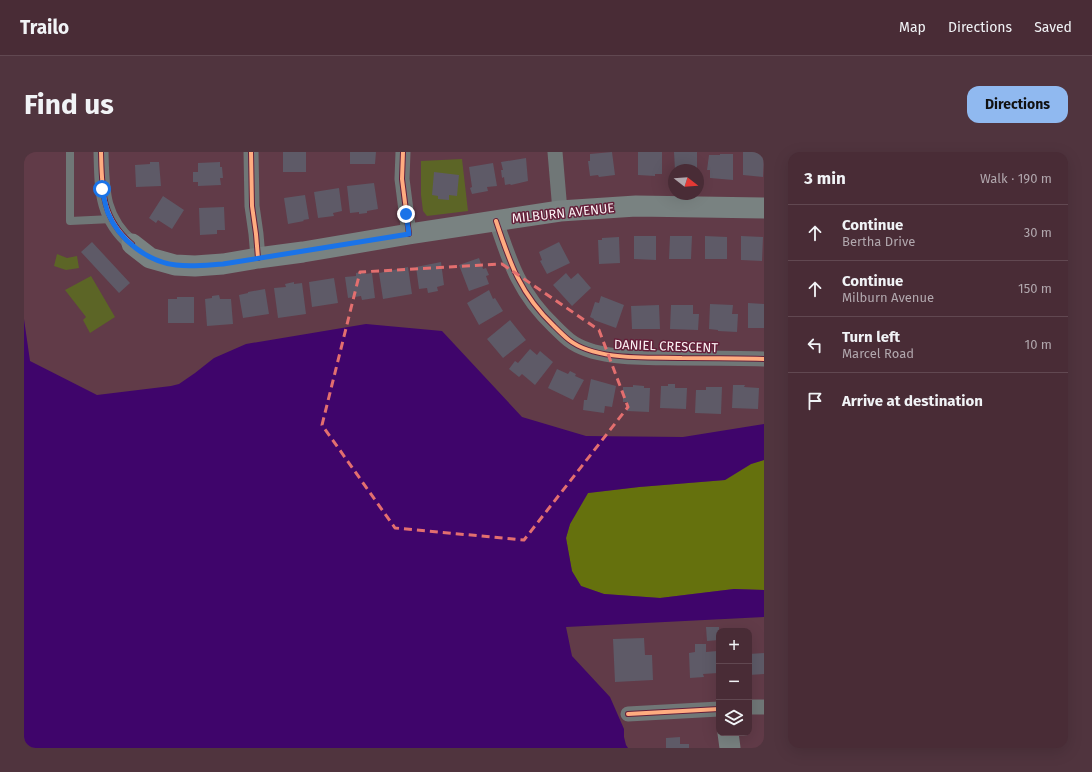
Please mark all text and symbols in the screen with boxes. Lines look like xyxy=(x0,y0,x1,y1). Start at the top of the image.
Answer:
text: Trailo xyxy=(20,16,69,39)
text: Map xyxy=(899,19,926,36)
text: Directions xyxy=(948,19,1012,36)
text: Saved xyxy=(1034,19,1072,36)
button: Directions xyxy=(967,86,1068,123)
text: Find us xyxy=(24,88,114,121)
north arrow xyxy=(668,164,704,200)
text: 3 min xyxy=(804,168,846,189)
text: Walk · 190 m xyxy=(980,171,1052,186)
route start xyxy=(93,180,111,198)
street label: MILBURN AVENUE xyxy=(511,200,615,226)
route end xyxy=(397,205,415,223)
text: Continue xyxy=(842,216,903,234)
icon: ahead xyxy=(804,222,826,244)
text: 30 m xyxy=(1024,225,1052,240)
text: Bertha Drive xyxy=(842,234,915,249)
text: Continue xyxy=(842,272,903,290)
icon: ahead xyxy=(804,278,826,300)
text: 150 m xyxy=(1018,281,1052,296)
text: Milburn Avenue xyxy=(842,290,934,305)
text: Turn left xyxy=(842,328,900,346)
icon: left xyxy=(804,334,826,356)
street label: DANIEL CRESCENT xyxy=(614,337,719,355)
text: 10 m xyxy=(1025,337,1052,352)
text: Marcel Road xyxy=(842,346,914,361)
icon: arrive xyxy=(804,390,826,412)
text: Arrive at destination xyxy=(842,392,983,410)
map controls xyxy=(716,628,752,736)
button: + xyxy=(716,628,752,664)
button: − xyxy=(716,664,752,700)
button: layers xyxy=(716,700,752,736)

